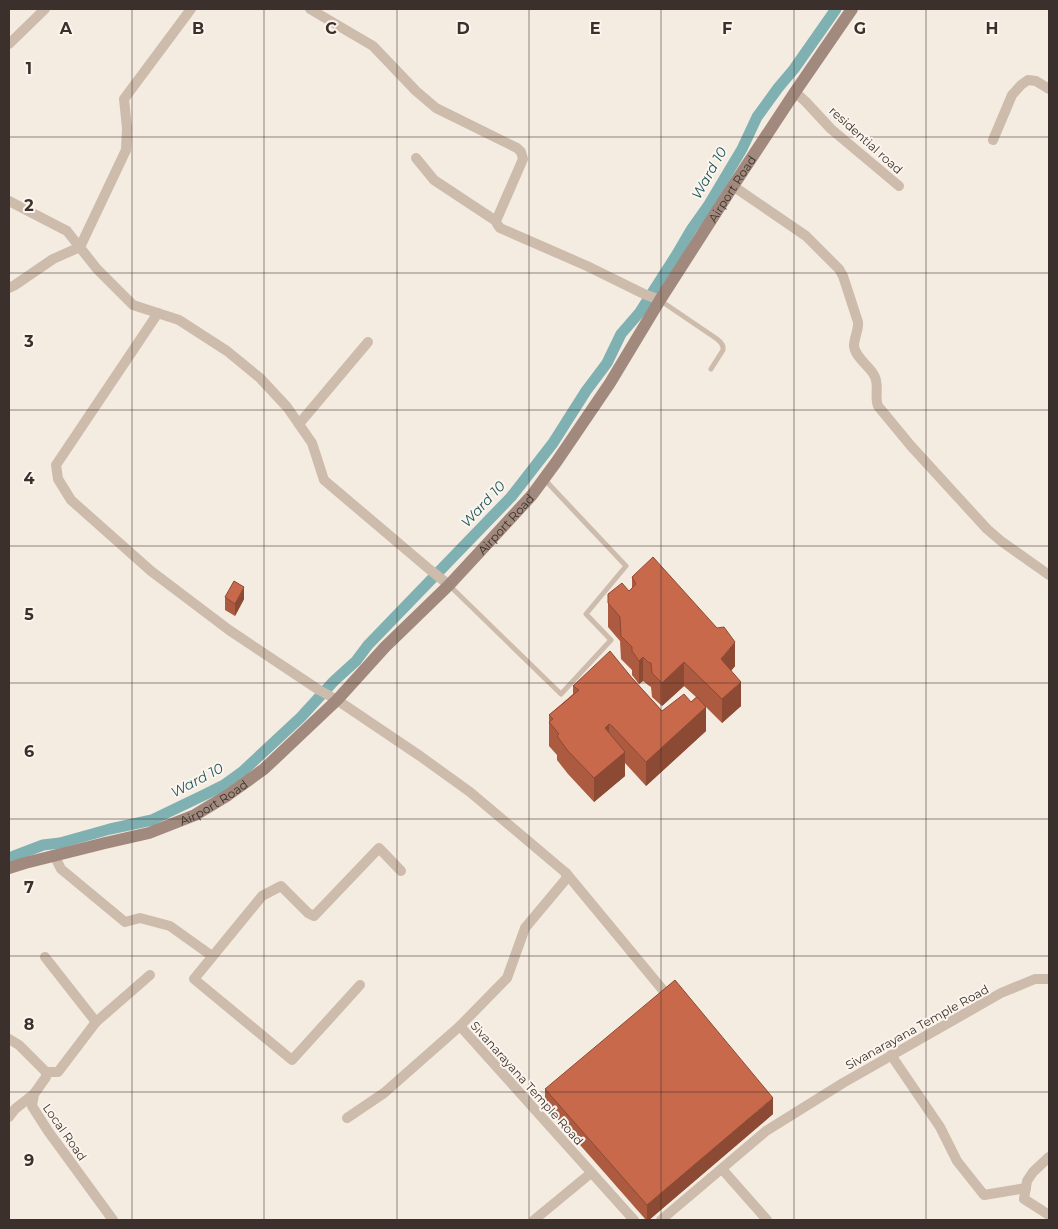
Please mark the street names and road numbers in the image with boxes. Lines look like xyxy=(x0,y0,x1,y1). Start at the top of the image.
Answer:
street label: residential road xyxy=(826,103,906,177)
street label: Airport Road xyxy=(704,152,759,225)
street label: Airport Road xyxy=(474,491,537,557)
street label: Airport Road xyxy=(177,776,250,828)
street label: Sivanarayana Temple Road xyxy=(843,981,991,1073)
street label: Sivanarayana Temple Road xyxy=(467,1018,587,1148)
street label: Local Road xyxy=(40,1101,90,1163)

